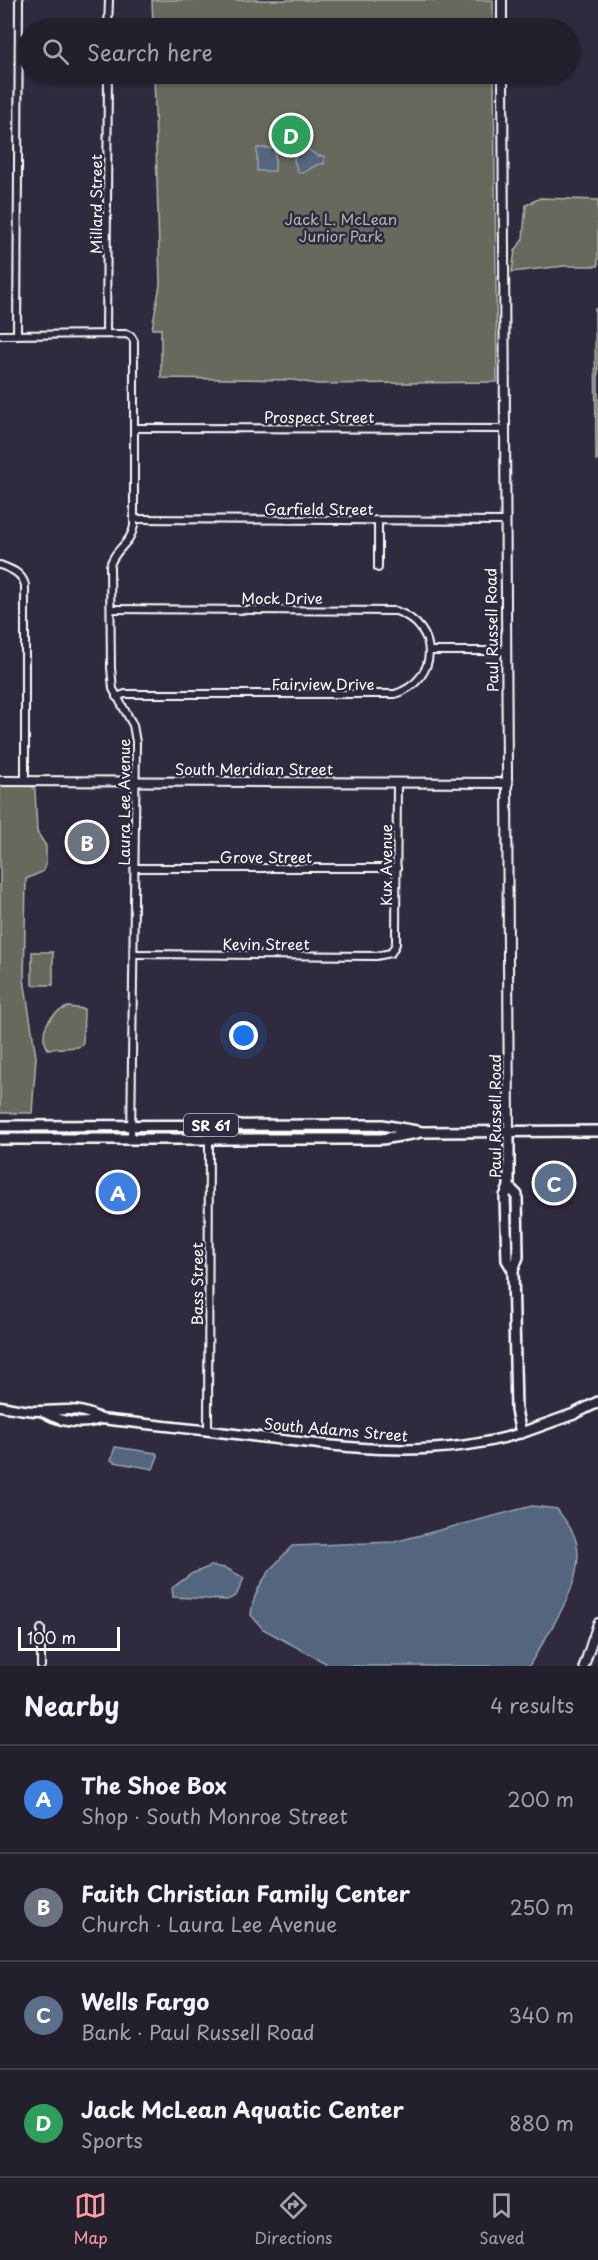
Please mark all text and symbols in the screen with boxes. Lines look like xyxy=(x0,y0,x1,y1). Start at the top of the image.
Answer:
search box xyxy=(18,18,580,84)
icon: search xyxy=(39,35,72,68)
text: Search here xyxy=(87,35,213,68)
pin: D xyxy=(272,112,310,158)
street label: Millard Street xyxy=(84,154,107,254)
park label: Jack L. McLean Junior Park xyxy=(285,207,397,247)
street label: Prospect Street xyxy=(264,405,374,428)
street label: Garfield Street xyxy=(264,497,374,520)
street label: Paul Russell Road xyxy=(478,568,504,692)
street label: Mock Drive xyxy=(241,586,323,609)
street label: Fairview Drive xyxy=(271,672,375,695)
street label: Laura Lee Avenue xyxy=(112,739,135,865)
street label: South Meridian Street xyxy=(175,757,333,780)
pin: B xyxy=(68,820,106,864)
street label: Kux Avenue xyxy=(374,824,397,906)
street label: Grove Street xyxy=(220,845,312,868)
street label: Kevin Street xyxy=(222,932,310,955)
your location xyxy=(229,1021,258,1050)
street label: Paul Russell Road xyxy=(483,1054,506,1178)
road number: SR 61 xyxy=(184,1114,238,1136)
pin: C xyxy=(534,1160,574,1206)
pin: A xyxy=(98,1170,138,1214)
street label: Bass Street xyxy=(185,1242,208,1326)
street label: South Adams Street xyxy=(263,1411,409,1447)
scale bar xyxy=(18,1624,120,1652)
text: 100 m xyxy=(27,1625,76,1649)
text: Nearby xyxy=(24,1686,119,1725)
text: 4 results xyxy=(490,1690,574,1720)
text: The Shoe Box xyxy=(81,1768,227,1801)
text: A xyxy=(36,1784,51,1814)
text: 200 m xyxy=(507,1784,574,1814)
text: Shop · South Monroe Street xyxy=(81,1801,348,1831)
text: Faith Christian Family Center xyxy=(81,1876,410,1909)
text: B xyxy=(37,1892,50,1922)
text: 250 m xyxy=(510,1892,574,1922)
text: Church · Laura Lee Avenue xyxy=(81,1909,337,1939)
text: Wells Fargo xyxy=(81,1984,209,2017)
text: C xyxy=(36,2000,51,2030)
text: 340 m xyxy=(509,2000,574,2030)
text: Bank · Paul Russell Road xyxy=(81,2017,315,2047)
text: Jack McLean Aquatic Center xyxy=(81,2092,404,2125)
text: D xyxy=(36,2108,51,2138)
text: 880 m xyxy=(509,2108,574,2138)
text: Sports xyxy=(81,2125,143,2155)
tab: Map xyxy=(73,2189,108,2249)
tab: Directions xyxy=(254,2189,332,2249)
tab: Saved xyxy=(479,2189,525,2249)

